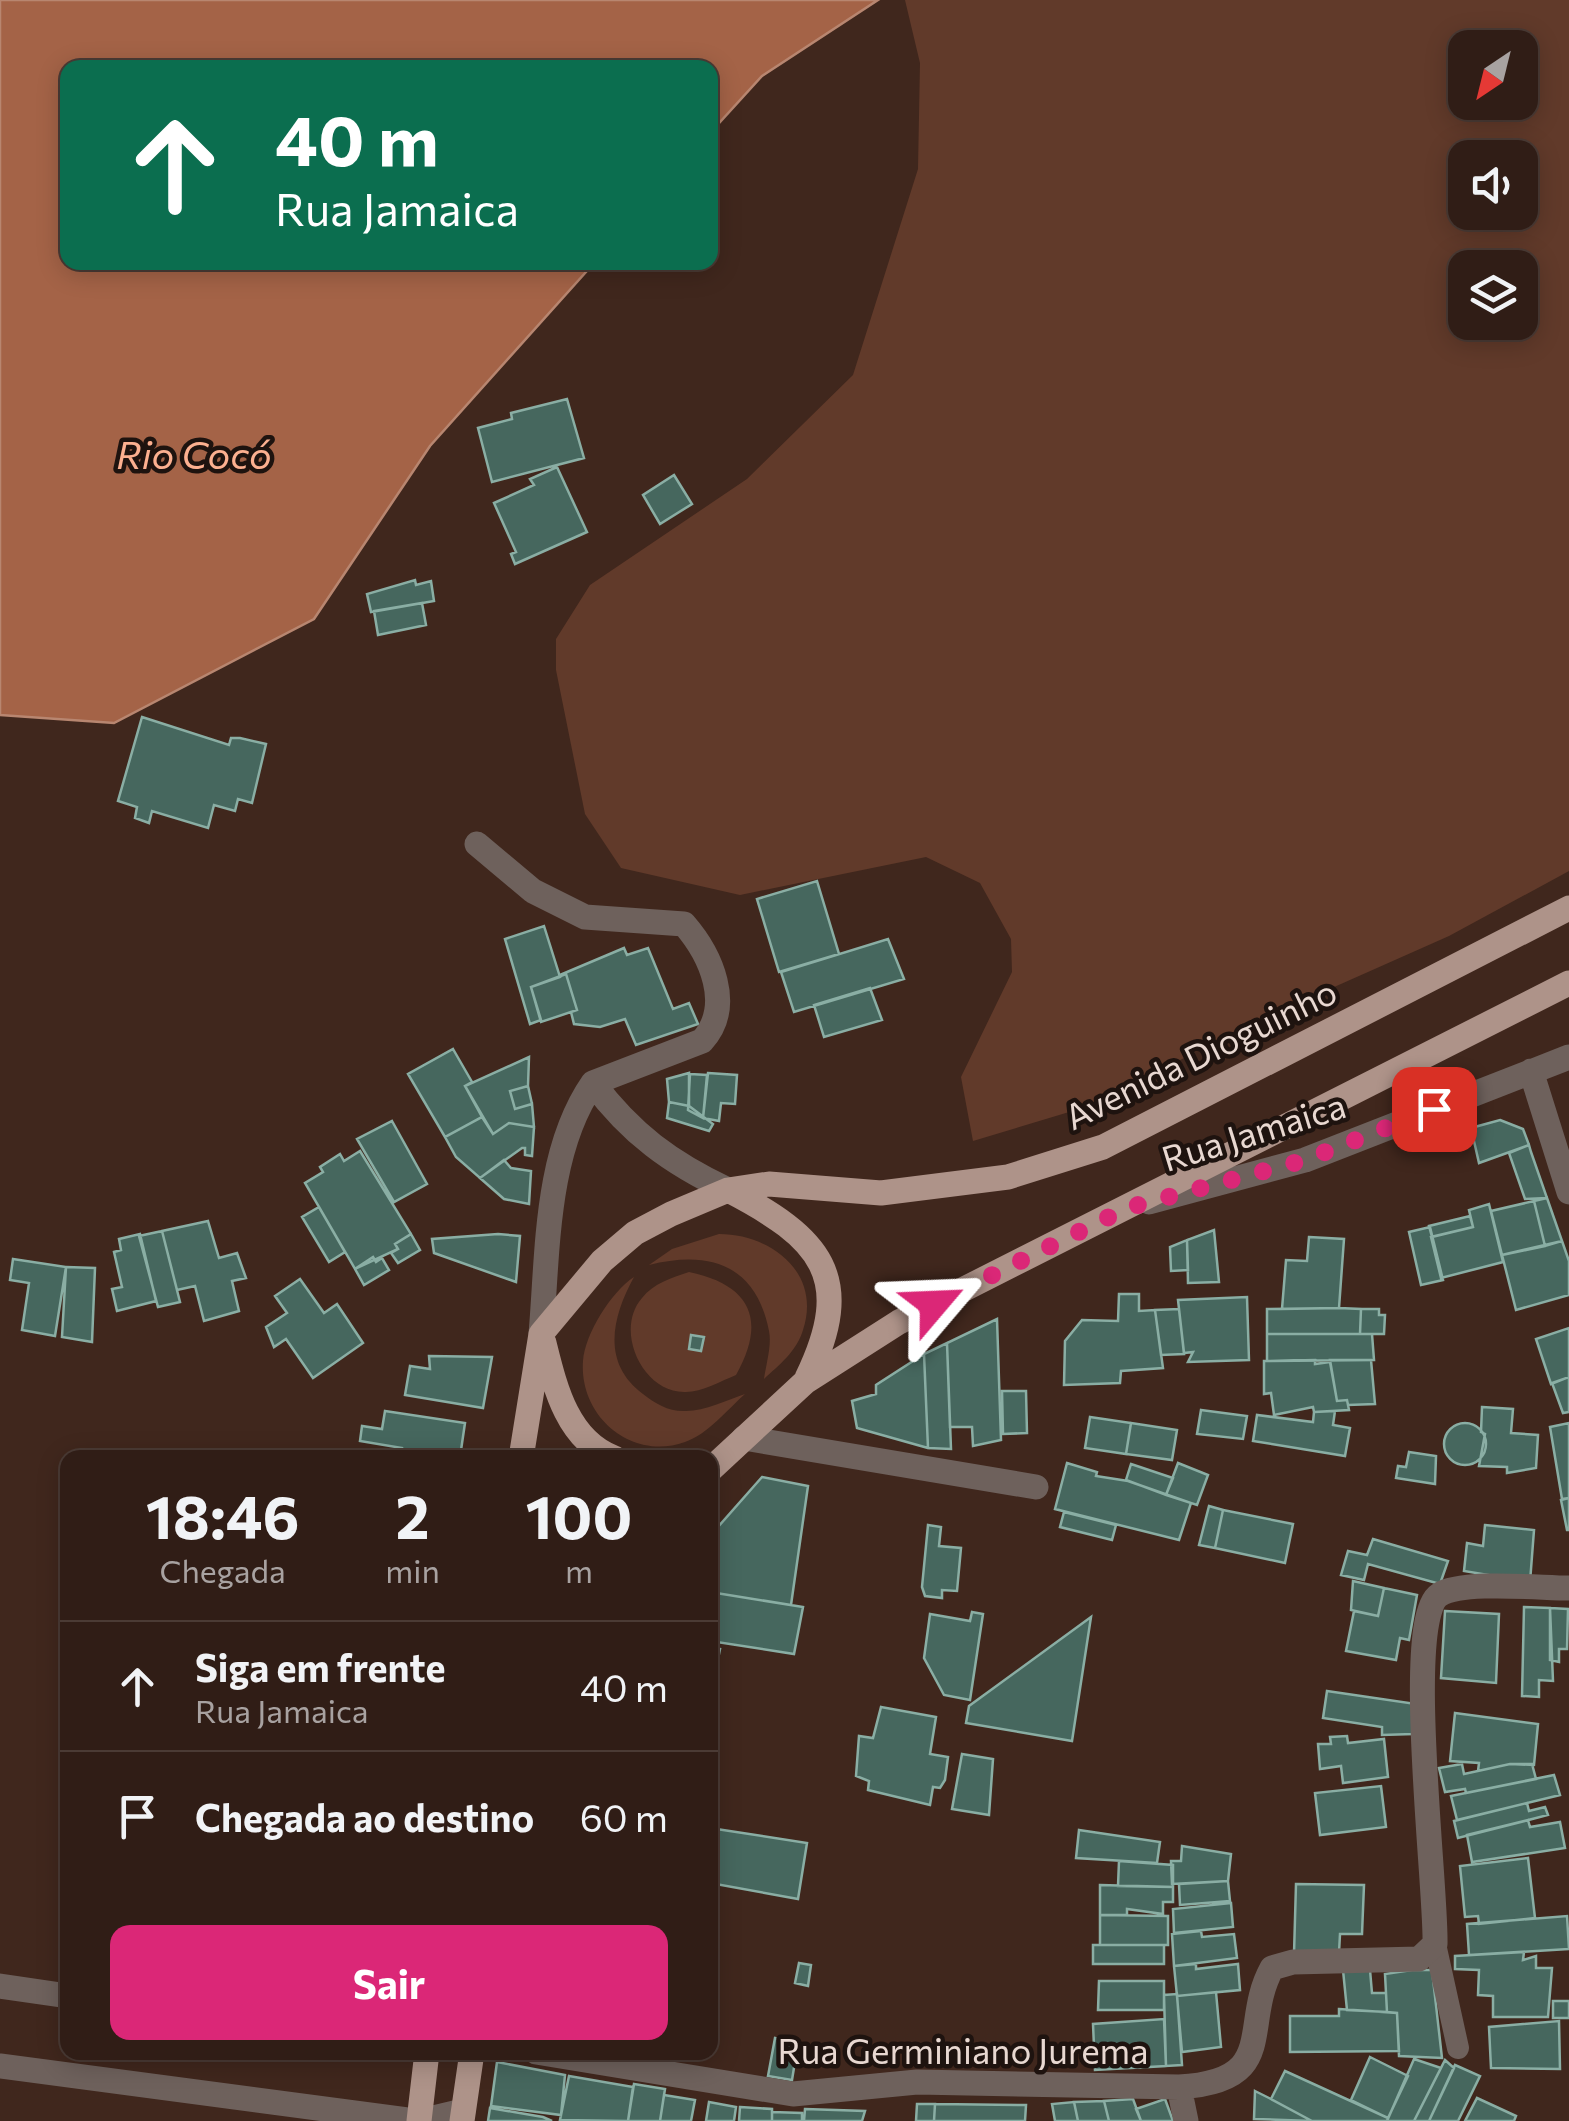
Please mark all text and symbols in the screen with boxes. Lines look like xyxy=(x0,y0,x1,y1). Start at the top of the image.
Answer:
north arrow xyxy=(1448,30,1538,120)
map controls xyxy=(1448,30,1538,340)
text: 40 m xyxy=(275,95,439,180)
icon: ahead xyxy=(110,100,240,230)
button: sound xyxy=(1448,140,1538,230)
text: Rua Jamaica xyxy=(275,180,519,235)
button: layers xyxy=(1448,250,1538,340)
water label: Rio Cocó xyxy=(116,430,272,477)
street label: Avenida Dioguinho xyxy=(1057,968,1343,1137)
pin xyxy=(1392,1067,1477,1152)
street label: Rua Jamaica xyxy=(1156,1082,1350,1179)
icon: arrive xyxy=(1407,1082,1462,1137)
position arrow xyxy=(882,1252,986,1356)
text: 18:46 xyxy=(146,1478,300,1551)
text: 2 xyxy=(395,1478,430,1551)
text: 100 xyxy=(525,1478,632,1551)
text: Chegada xyxy=(160,1550,286,1590)
text: min xyxy=(385,1550,440,1590)
text: m xyxy=(565,1550,593,1590)
text: Siga em frente xyxy=(195,1643,445,1690)
icon: ahead xyxy=(110,1659,165,1714)
text: 40 m xyxy=(580,1663,668,1710)
text: Rua Jamaica xyxy=(195,1690,369,1730)
icon: arrive xyxy=(110,1789,165,1844)
text: Chegada ao destino xyxy=(195,1793,534,1840)
text: 60 m xyxy=(580,1793,668,1840)
button: Sair xyxy=(110,1925,668,2040)
street label: Rua Germiniano Jurema xyxy=(778,2028,1148,2071)

